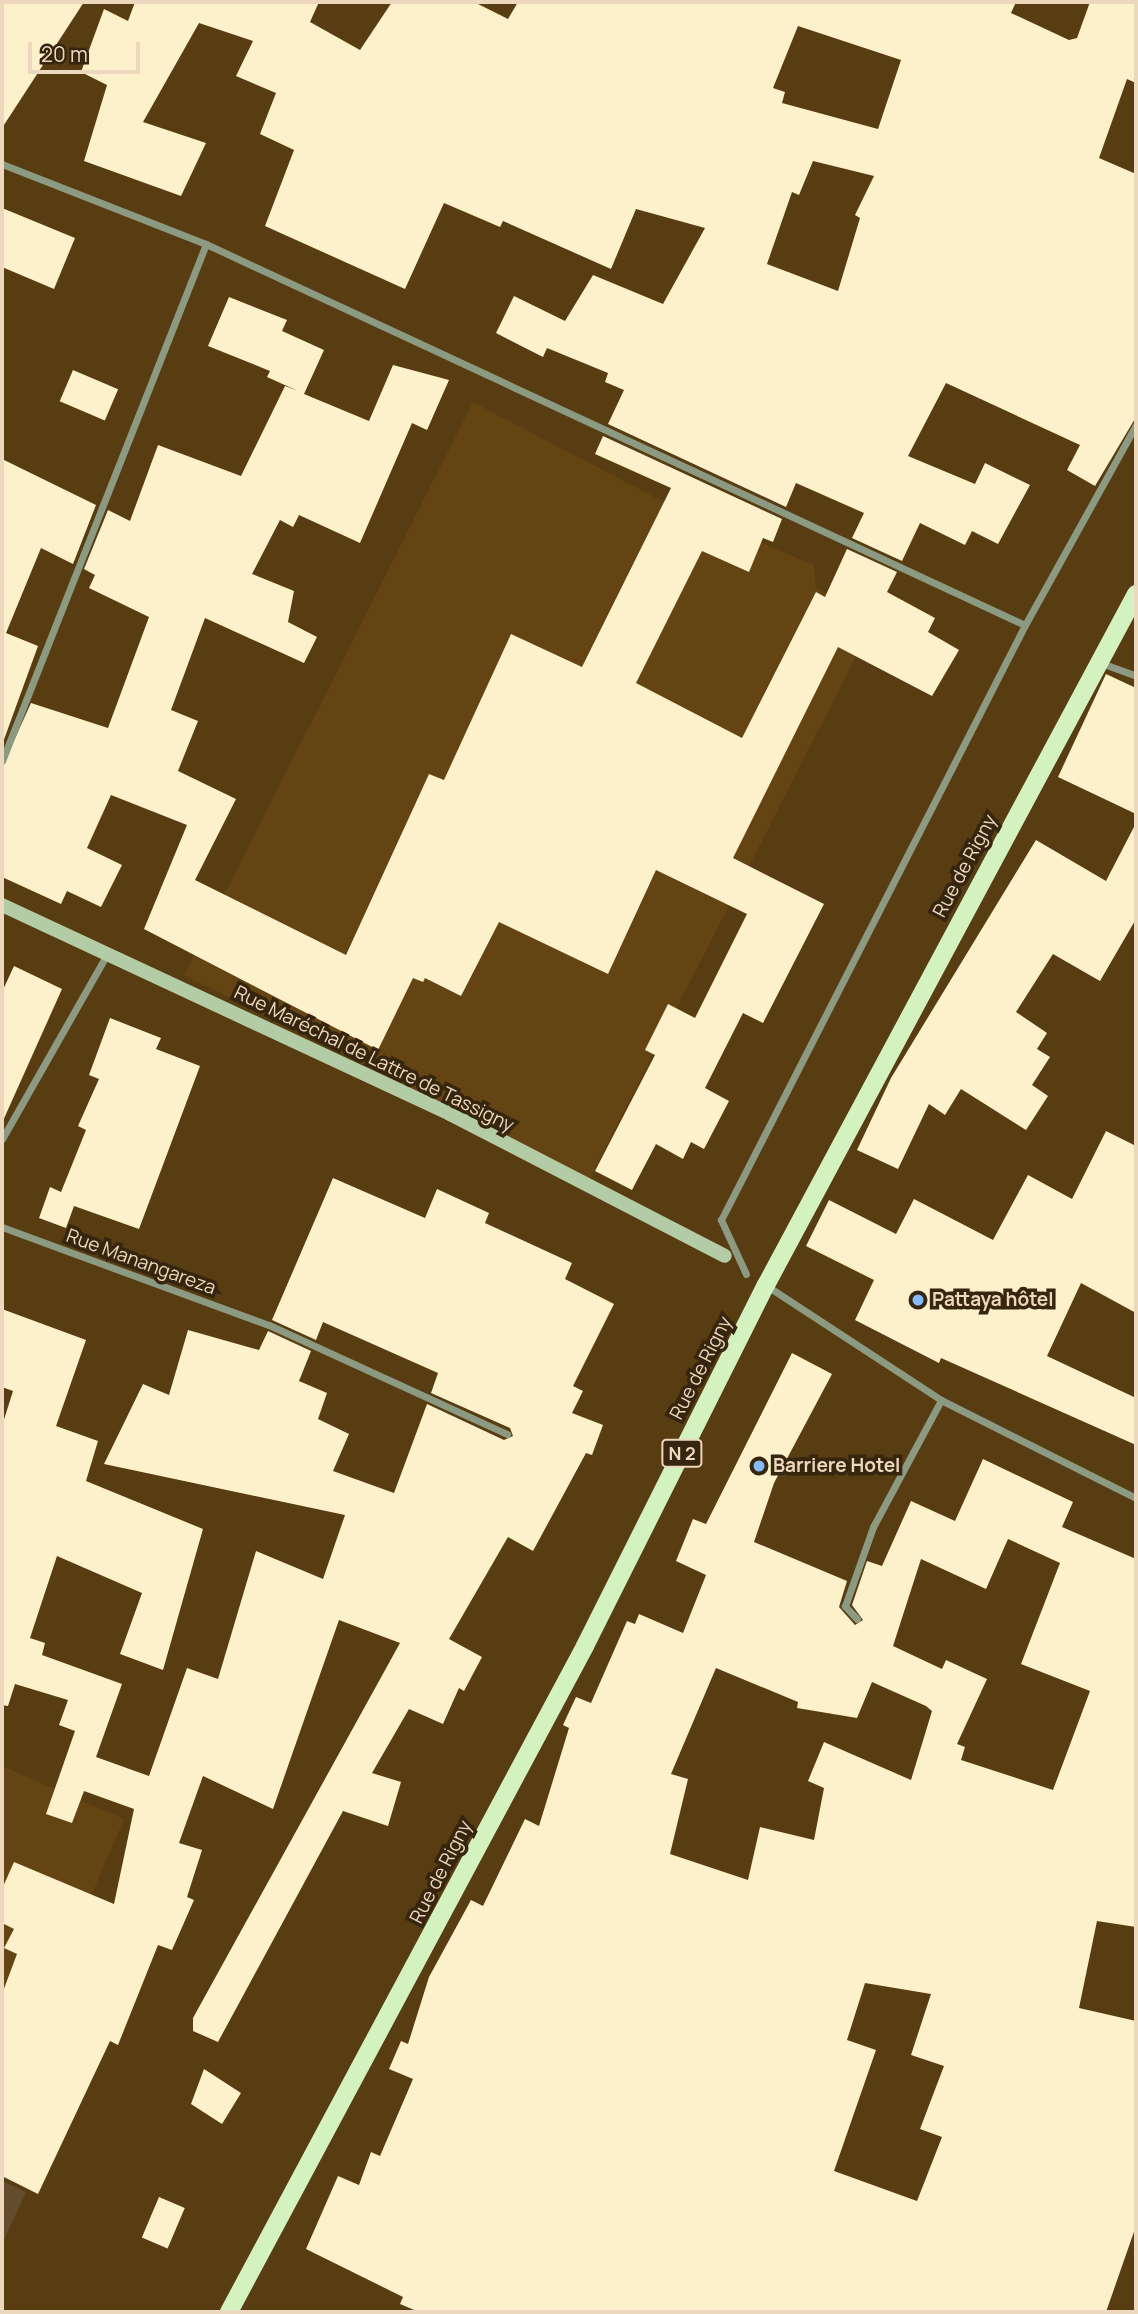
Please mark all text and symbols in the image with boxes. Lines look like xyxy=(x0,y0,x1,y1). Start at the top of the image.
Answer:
scale bar xyxy=(32,28,144,72)
text: 20 m xyxy=(41,40,88,68)
street label: Rue de Rigny xyxy=(928,811,1002,921)
street label: Rue Maréchal de Lattre de Tassigny xyxy=(230,981,518,1137)
street label: Rue Manangareza xyxy=(63,1224,219,1300)
place label: Pattaya hôtel xyxy=(932,1289,1054,1311)
marker: Pattaya hôtel xyxy=(910,1292,926,1308)
street label: Rue de Rigny xyxy=(665,1313,737,1423)
road number: N 2 xyxy=(661,1438,703,1468)
place label: Barriere Hotel xyxy=(773,1455,900,1477)
marker: Barriere Hotel xyxy=(751,1458,767,1474)
street label: Rue de Rigny xyxy=(405,1817,477,1927)

